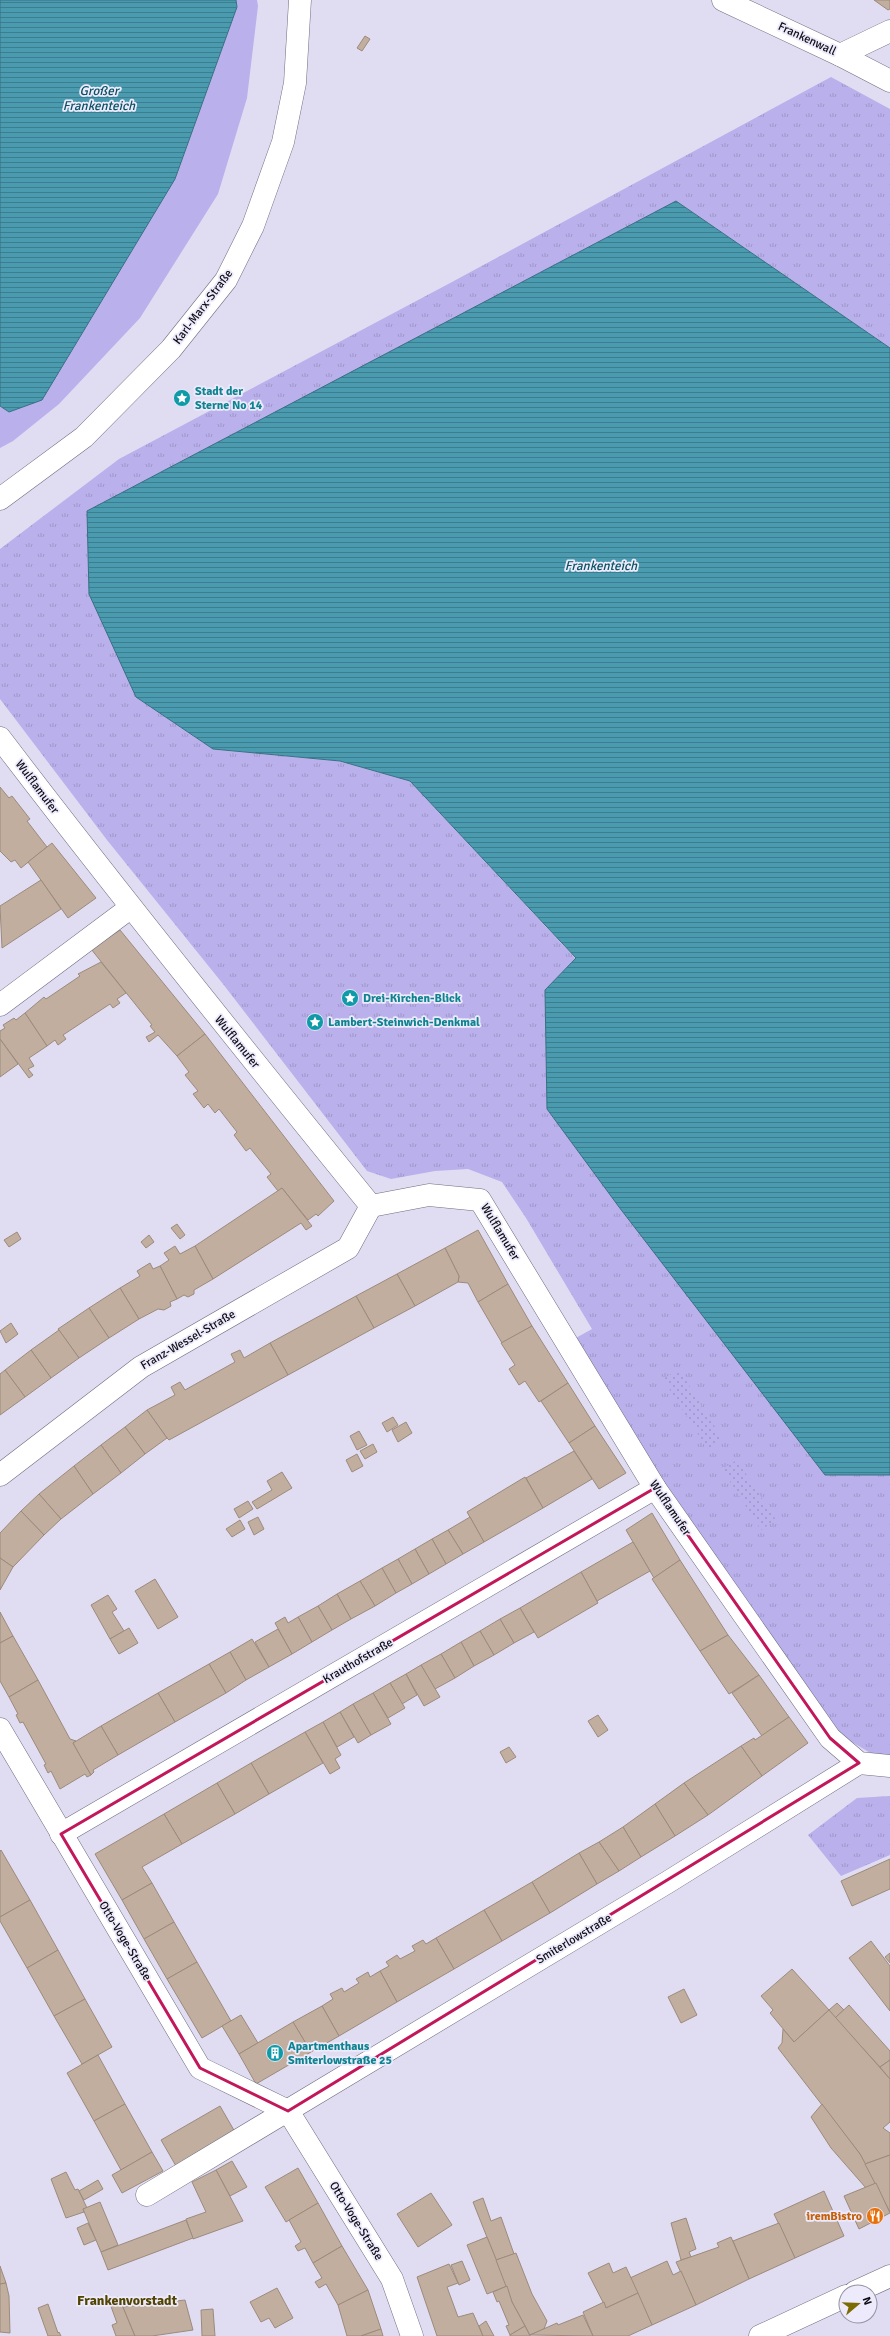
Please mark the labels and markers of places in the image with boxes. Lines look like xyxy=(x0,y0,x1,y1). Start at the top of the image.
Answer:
place label: Stadt der Sterne No 14 xyxy=(195,384,263,413)
place icon: Stadt der Sterne No 14 xyxy=(172,388,192,408)
place icon: Drei-Kirchen-Blick xyxy=(340,988,360,1008)
place label: Drei-Kirchen-Blick xyxy=(363,991,462,1006)
place icon: Lambert-Steinwich-Denkmal xyxy=(305,1012,325,1032)
place label: Lambert-Steinwich-Denkmal xyxy=(328,1015,480,1030)
place label: Apartmenthaus Smiterlowstraße 25 xyxy=(288,2039,392,2068)
building icon: Apartmenthaus Smiterlowstraße 25 xyxy=(265,2043,285,2063)
restaurant icon: iremBistro xyxy=(865,2206,885,2226)
place label: iremBistro xyxy=(807,2209,862,2224)

